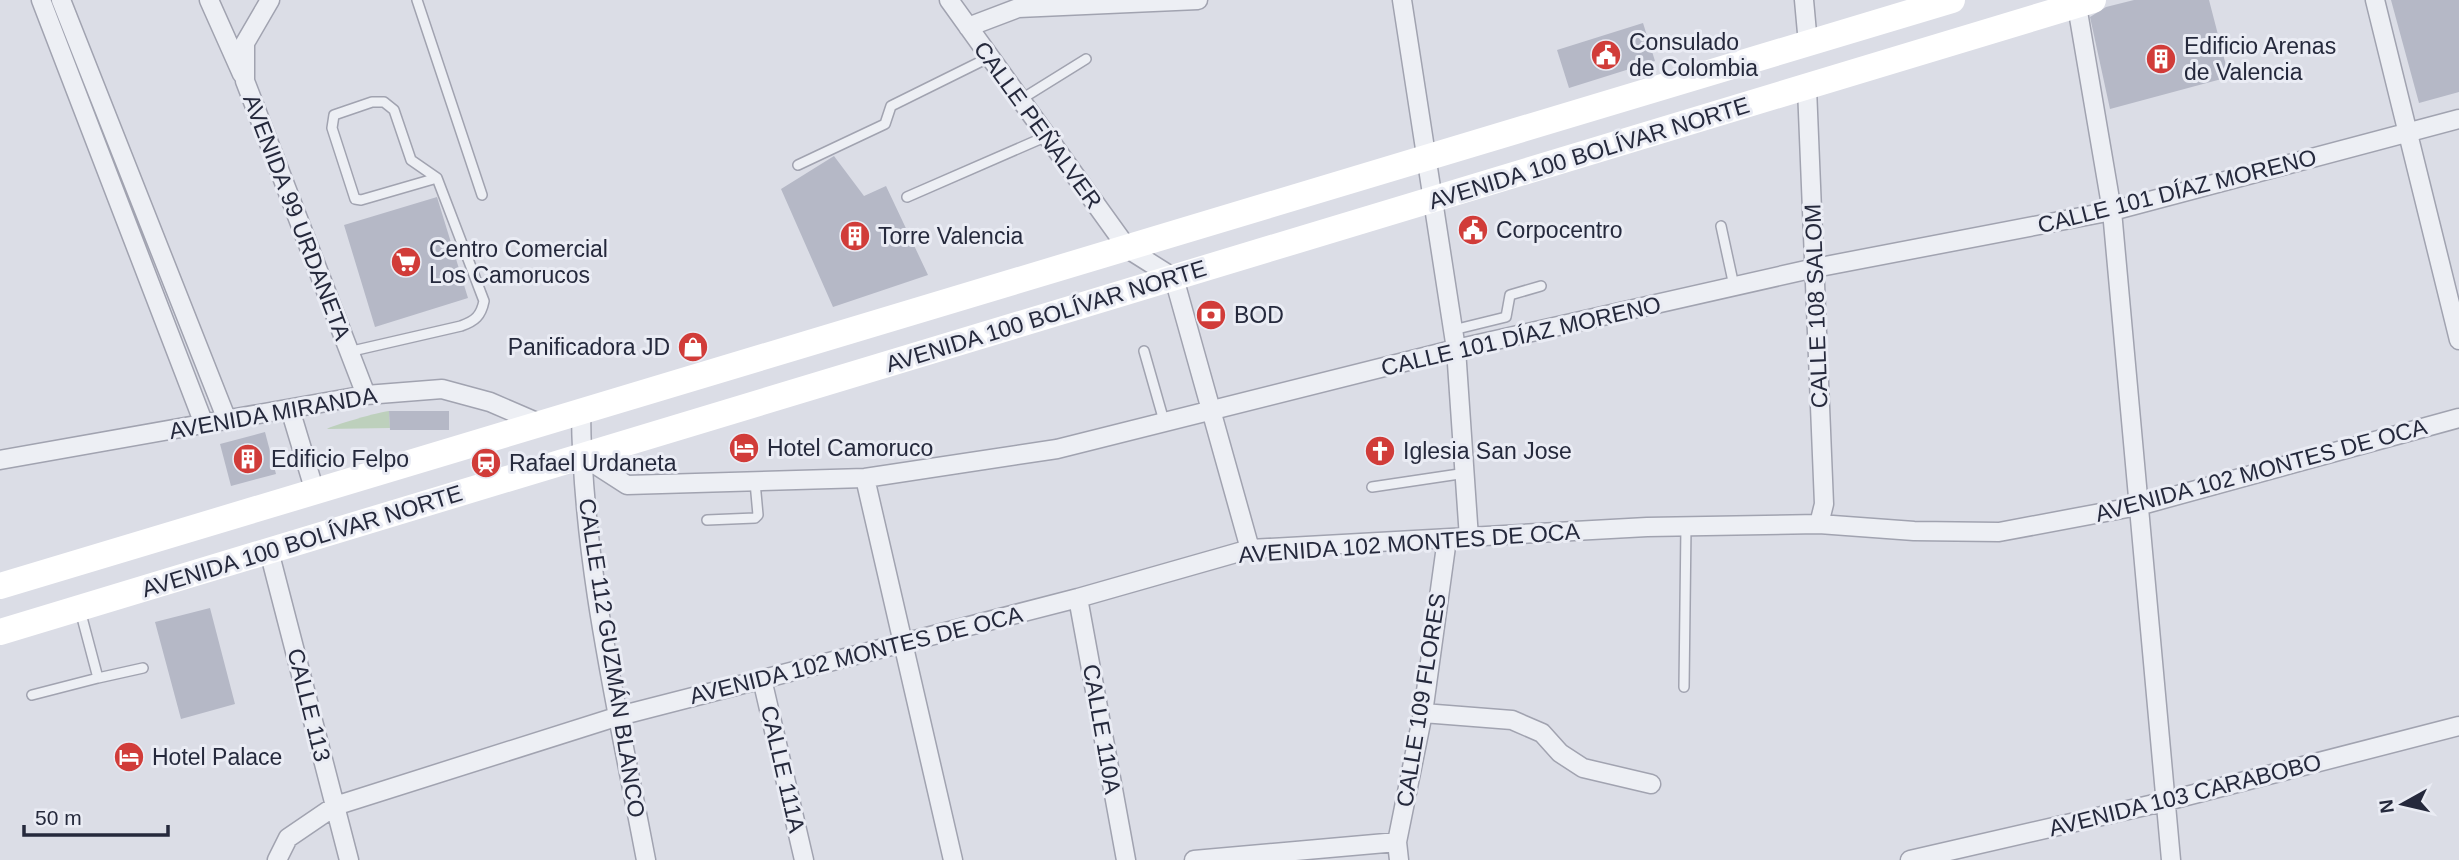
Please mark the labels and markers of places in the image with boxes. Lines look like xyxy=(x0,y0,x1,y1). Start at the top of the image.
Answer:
place label: Consulado de Colombia xyxy=(1629,29,1758,81)
place label: Edificio Arenas de Valencia xyxy=(2184,33,2336,85)
public building icon: Consulado de Colombia xyxy=(1589,38,1623,72)
building icon: Edificio Arenas de Valencia xyxy=(2144,42,2178,76)
public building icon: Corpocentro xyxy=(1456,213,1490,247)
place label: Corpocentro xyxy=(1496,217,1623,243)
building icon: Torre Valencia xyxy=(838,219,872,253)
place label: Torre Valencia xyxy=(878,223,1024,249)
place label: Centro Comercial Los Camorucos xyxy=(429,236,608,288)
supermarket icon: Centro Comercial Los Camorucos xyxy=(389,245,423,279)
bank icon: BOD xyxy=(1194,298,1228,332)
place label: BOD xyxy=(1234,302,1284,328)
shop icon: Panificadora JD xyxy=(676,330,710,364)
place label: Panificadora JD xyxy=(508,334,670,360)
hotel icon: Hotel Camoruco xyxy=(727,431,761,465)
church icon: Iglesia San Jose xyxy=(1363,434,1397,468)
place label: Hotel Camoruco xyxy=(767,435,933,461)
place label: Iglesia San Jose xyxy=(1403,438,1572,464)
building icon: Edificio Felpo xyxy=(231,442,265,476)
place label: Edificio Felpo xyxy=(271,446,409,472)
station icon: Rafael Urdaneta xyxy=(469,446,503,480)
place label: Rafael Urdaneta xyxy=(509,450,677,476)
hotel icon: Hotel Palace xyxy=(112,740,146,774)
place label: Hotel Palace xyxy=(152,744,282,770)

